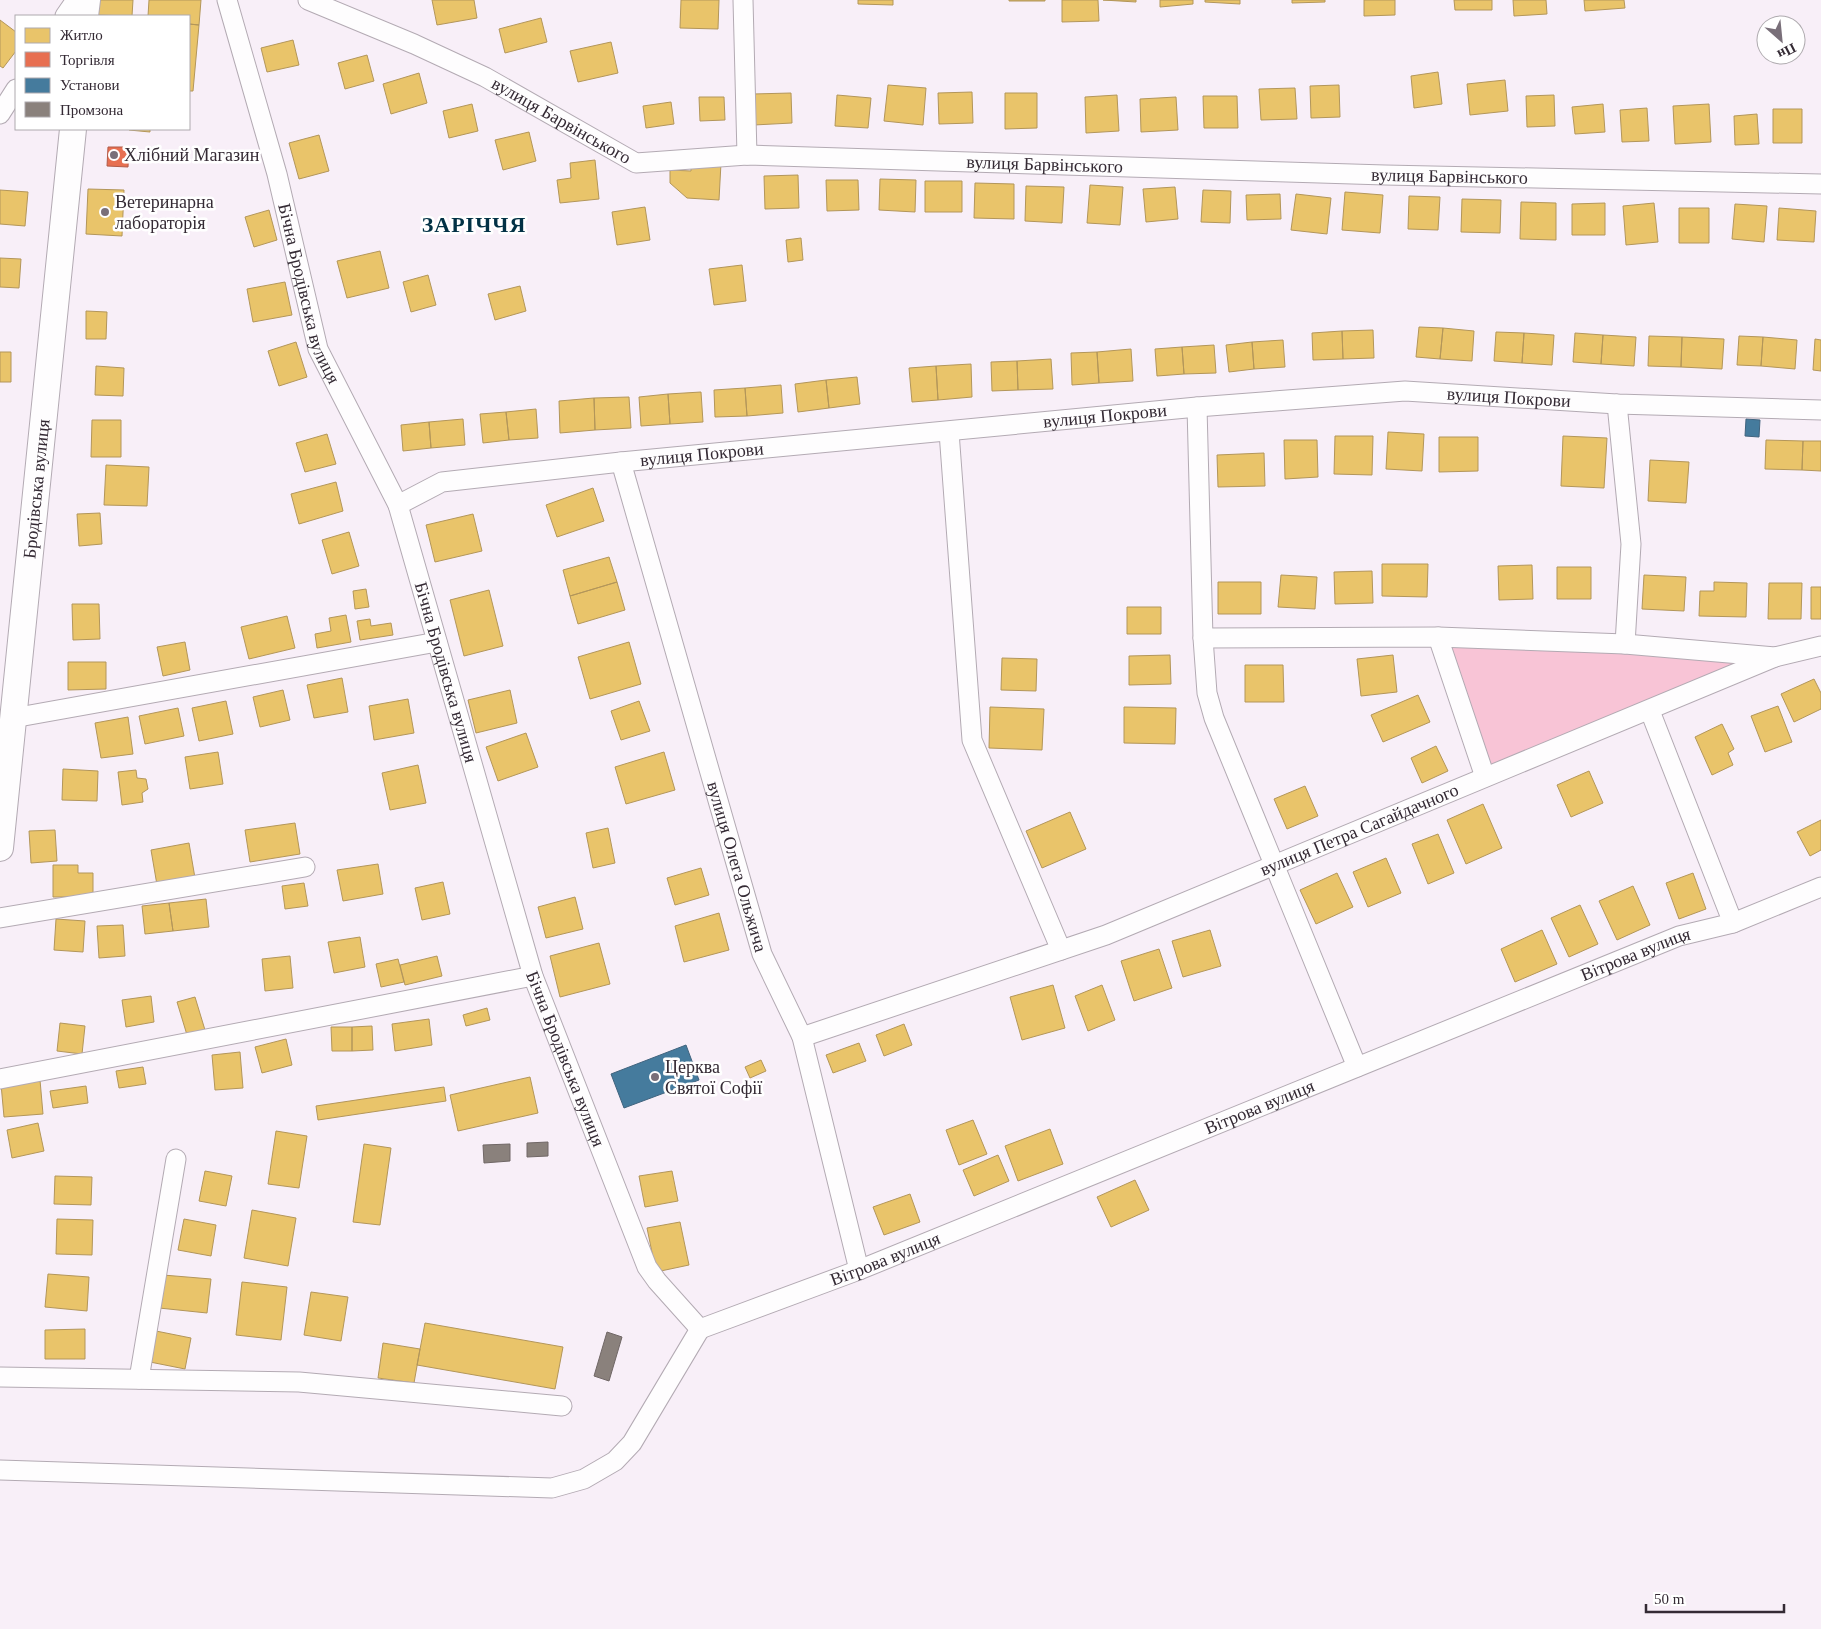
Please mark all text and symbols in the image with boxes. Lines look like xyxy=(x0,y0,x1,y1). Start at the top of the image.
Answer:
legend xyxy=(15,15,190,130)
north arrow xyxy=(1756,15,1806,65)
text: Житло xyxy=(60,27,103,43)
text: Пн xyxy=(1775,40,1799,62)
text: Торгівля xyxy=(60,52,115,68)
street label: вулиця Барвінського xyxy=(488,73,634,168)
text: Установи xyxy=(60,77,120,93)
text: Промзона xyxy=(60,102,123,118)
place label: Хлібний Магазин xyxy=(124,145,260,165)
marker: Хлібний Магазин xyxy=(108,149,120,161)
street label: вулиця Барвінського xyxy=(966,152,1123,177)
street label: вулиця Барвінського xyxy=(1371,165,1528,188)
place label: Ветеринарна лабораторія xyxy=(115,192,214,233)
street label: Бічна Бродівська вулиця xyxy=(274,201,344,387)
marker: Ветеринарна лабораторія xyxy=(99,206,111,218)
district label: ЗАРІЧЧЯ xyxy=(422,212,526,237)
street label: вулиця Покрови xyxy=(1446,384,1572,411)
street label: вулиця Покрови xyxy=(1042,400,1168,432)
street label: Бродівська вулиця xyxy=(19,418,53,560)
street label: вулиця Покрови xyxy=(639,438,765,470)
street label: Бічна Бродівська вулиця xyxy=(411,580,481,765)
street label: вулиця Олега Ольжича xyxy=(703,779,771,954)
street label: вулиця Петра Сагайдачного xyxy=(1257,780,1461,880)
street label: Вітрова вулиця xyxy=(1578,924,1692,985)
street label: Бічна Бродівська вулиця xyxy=(522,968,609,1149)
place label: Церква Святої Софії xyxy=(665,1057,762,1098)
marker: Церква Святої Софії xyxy=(649,1071,661,1083)
street label: Вітрова вулиця xyxy=(1202,1076,1317,1138)
street label: Вітрова вулиця xyxy=(828,1228,943,1290)
scale bar xyxy=(1646,1582,1784,1614)
text: 50 m xyxy=(1654,1591,1685,1607)

